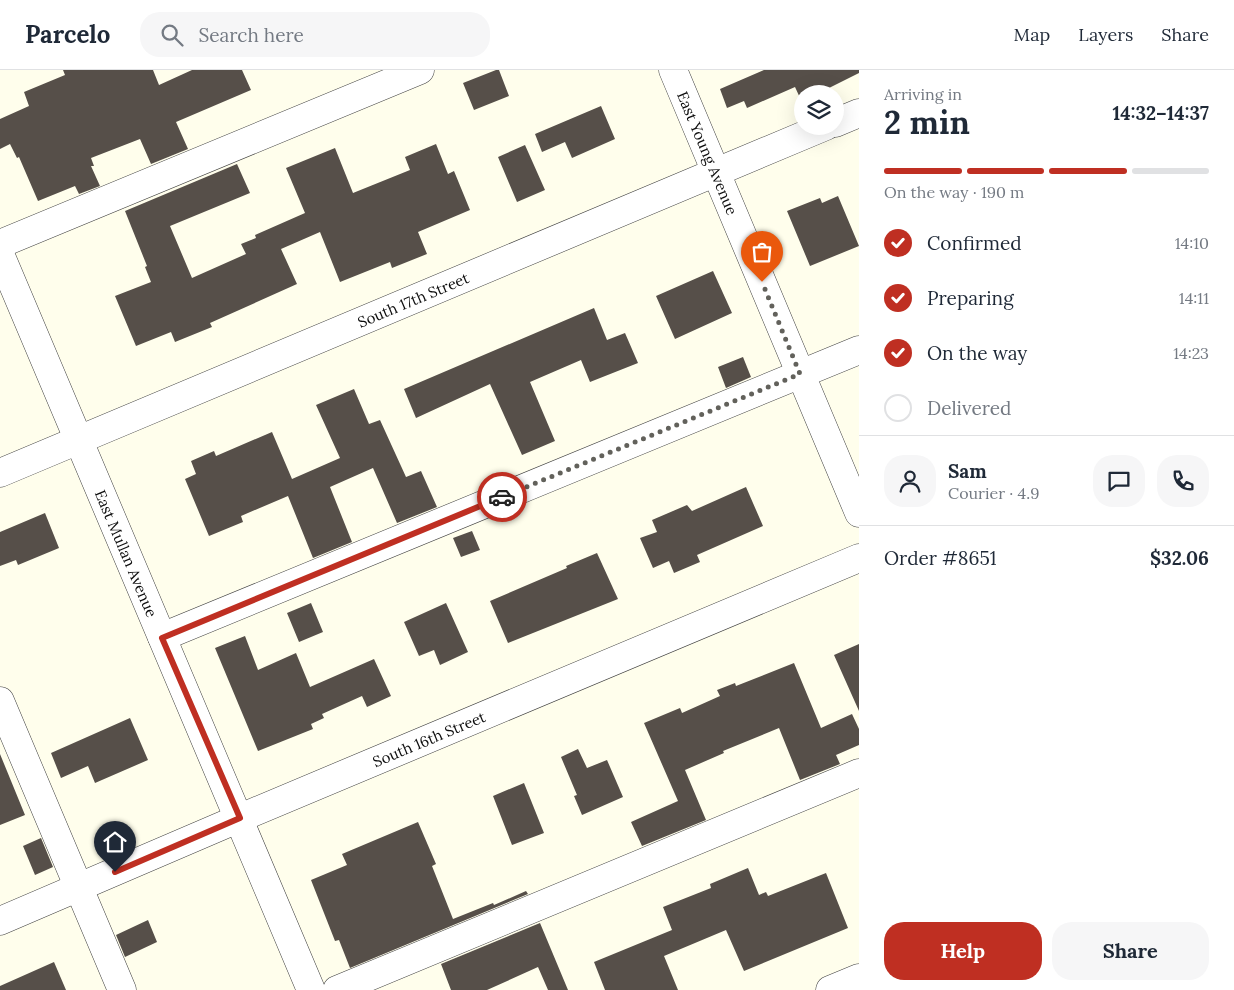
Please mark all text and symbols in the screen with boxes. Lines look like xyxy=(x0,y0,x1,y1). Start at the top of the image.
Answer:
search box xyxy=(140,12,490,57)
text: Parcelo xyxy=(25,19,110,50)
icon: search xyxy=(158,21,186,49)
text: Search here xyxy=(198,23,304,47)
text: Map xyxy=(1014,23,1050,46)
text: Layers xyxy=(1078,23,1133,46)
text: Share xyxy=(1161,23,1209,46)
text: Arriving in xyxy=(884,84,962,104)
map controls xyxy=(794,85,844,135)
button: layers xyxy=(794,85,844,135)
street label: East Young Avenue xyxy=(673,88,742,218)
text: 14:32–14:37 xyxy=(1113,101,1209,125)
text: 2 min xyxy=(884,102,970,143)
text: On the way · 190 m xyxy=(884,182,1024,202)
icon: check xyxy=(884,229,912,257)
pin xyxy=(741,231,783,282)
text: Confirmed xyxy=(927,231,1022,255)
text: 14:10 xyxy=(1175,233,1209,253)
icon: bag xyxy=(748,238,776,266)
street label: South 17th Street xyxy=(355,268,472,331)
icon: check xyxy=(884,284,912,312)
text: Preparing xyxy=(927,286,1014,310)
text: 14:11 xyxy=(1179,288,1209,308)
icon: check xyxy=(884,339,912,367)
text: On the way xyxy=(927,341,1027,365)
text: 14:23 xyxy=(1173,343,1209,363)
text: Delivered xyxy=(927,396,1011,420)
button: person xyxy=(884,455,936,507)
button: chat xyxy=(1093,455,1145,507)
button: phone xyxy=(1157,455,1209,507)
text: Sam xyxy=(948,459,987,483)
courier xyxy=(477,472,527,522)
icon: car xyxy=(488,483,516,511)
text: Courier · 4.9 xyxy=(948,483,1039,503)
street label: East Mullan Avenue xyxy=(91,487,162,620)
text: Order #8651 xyxy=(884,546,997,570)
text: $32.06 xyxy=(1150,546,1209,570)
street label: South 16th Street xyxy=(370,707,488,771)
pin xyxy=(94,821,136,872)
icon: home xyxy=(101,828,129,856)
button: Help xyxy=(884,922,1042,980)
button: Share xyxy=(1052,922,1209,980)

